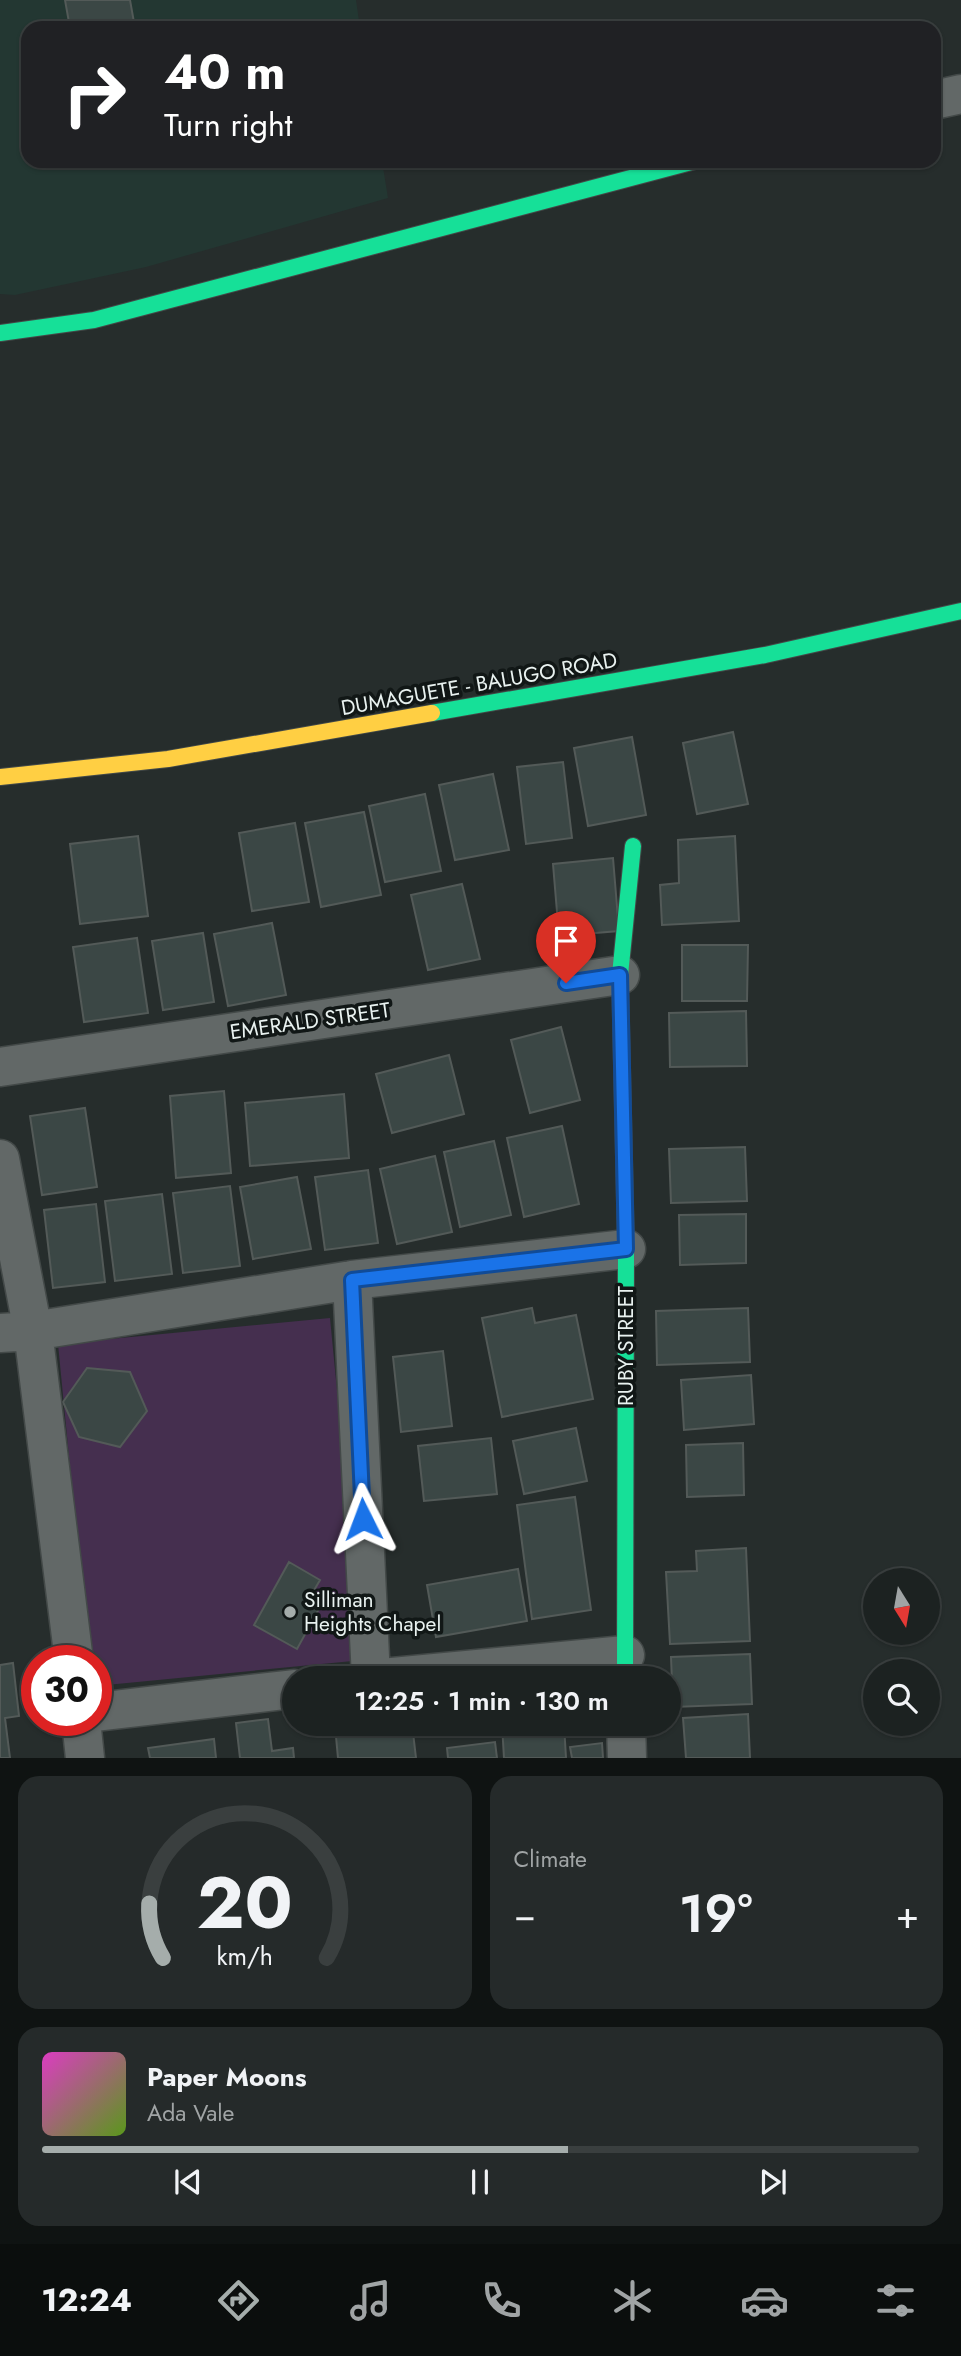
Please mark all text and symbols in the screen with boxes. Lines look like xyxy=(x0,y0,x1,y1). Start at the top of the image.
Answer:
text: 40 m xyxy=(164,37,286,107)
icon: right xyxy=(49,49,140,140)
text: Turn right xyxy=(164,102,293,148)
street label: DUMAGUETE - BALUGO ROAD xyxy=(339,645,619,723)
pin xyxy=(536,911,596,983)
icon: arrive xyxy=(547,922,585,960)
street label: EMERALD STREET xyxy=(228,995,392,1047)
street label: RUBY STREET xyxy=(611,1286,641,1406)
position arrow xyxy=(326,1482,400,1556)
north arrow xyxy=(863,1568,940,1645)
map controls xyxy=(863,1568,940,1736)
place label: Silliman Heights Chapel xyxy=(304,1585,441,1639)
marker: Silliman Heights Chapel xyxy=(282,1604,298,1620)
speed limit sign: 30 xyxy=(21,1645,112,1736)
button: search xyxy=(863,1659,940,1736)
text: 12:25 · 1 min · 130 m xyxy=(354,1682,609,1720)
text: Climate xyxy=(514,1842,587,1876)
text: 20 xyxy=(197,1851,293,1956)
text: 19° xyxy=(679,1876,753,1952)
text: − xyxy=(514,1887,536,1942)
text: + xyxy=(896,1887,919,1942)
text: km/h xyxy=(216,1938,273,1974)
text: Paper Moons xyxy=(147,2058,307,2096)
text: Ada Vale xyxy=(147,2096,234,2130)
icon: previous xyxy=(169,2163,207,2201)
icon: pause xyxy=(461,2163,499,2201)
icon: next xyxy=(754,2163,792,2201)
icon: directions xyxy=(214,2276,263,2325)
icon: music xyxy=(346,2276,395,2325)
icon: phone xyxy=(477,2276,526,2325)
icon: climate xyxy=(608,2276,657,2325)
icon: car xyxy=(740,2276,789,2325)
icon: filters xyxy=(871,2276,920,2325)
text: 12:24 xyxy=(41,2277,132,2323)

